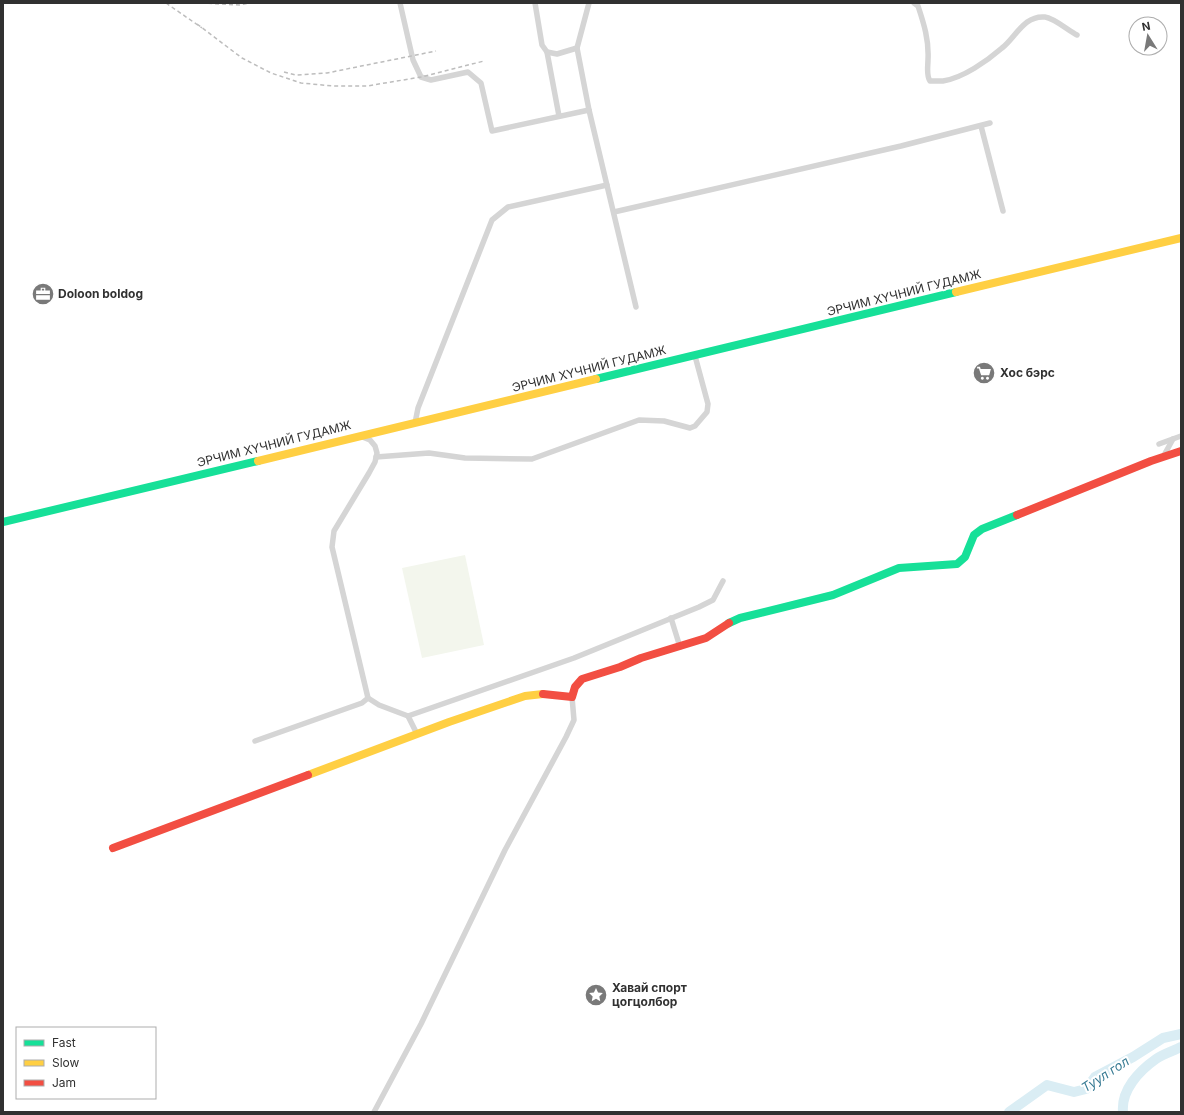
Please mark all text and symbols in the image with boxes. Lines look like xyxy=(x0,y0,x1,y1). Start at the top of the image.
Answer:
north arrow xyxy=(1128,16,1168,56)
text: N xyxy=(1141,19,1152,34)
street label: ЭРЧИМ ХҮЧНИЙ ГУДАМЖ xyxy=(825,266,983,319)
office icon: Doloon boldog xyxy=(30,281,56,307)
place label: Doloon boldog xyxy=(58,286,143,301)
street label: ЭРЧИМ ХҮЧНИЙ ГУДАМЖ xyxy=(510,342,668,395)
supermarket icon: Хос бэрс xyxy=(971,360,997,386)
place label: Хос бэрс xyxy=(1000,365,1055,380)
street label: ЭРЧИМ ХҮЧНИЙ ГУДАМЖ xyxy=(195,417,353,470)
place label: Хавай спорт цогцолбор xyxy=(612,980,687,1009)
place icon: Хавай спорт цогцолбор xyxy=(583,982,609,1008)
legend xyxy=(16,1027,156,1099)
text: Fast xyxy=(52,1035,76,1050)
water label: Туул гол xyxy=(1078,1052,1132,1095)
text: Slow xyxy=(52,1055,80,1070)
text: Jam xyxy=(52,1075,76,1090)

